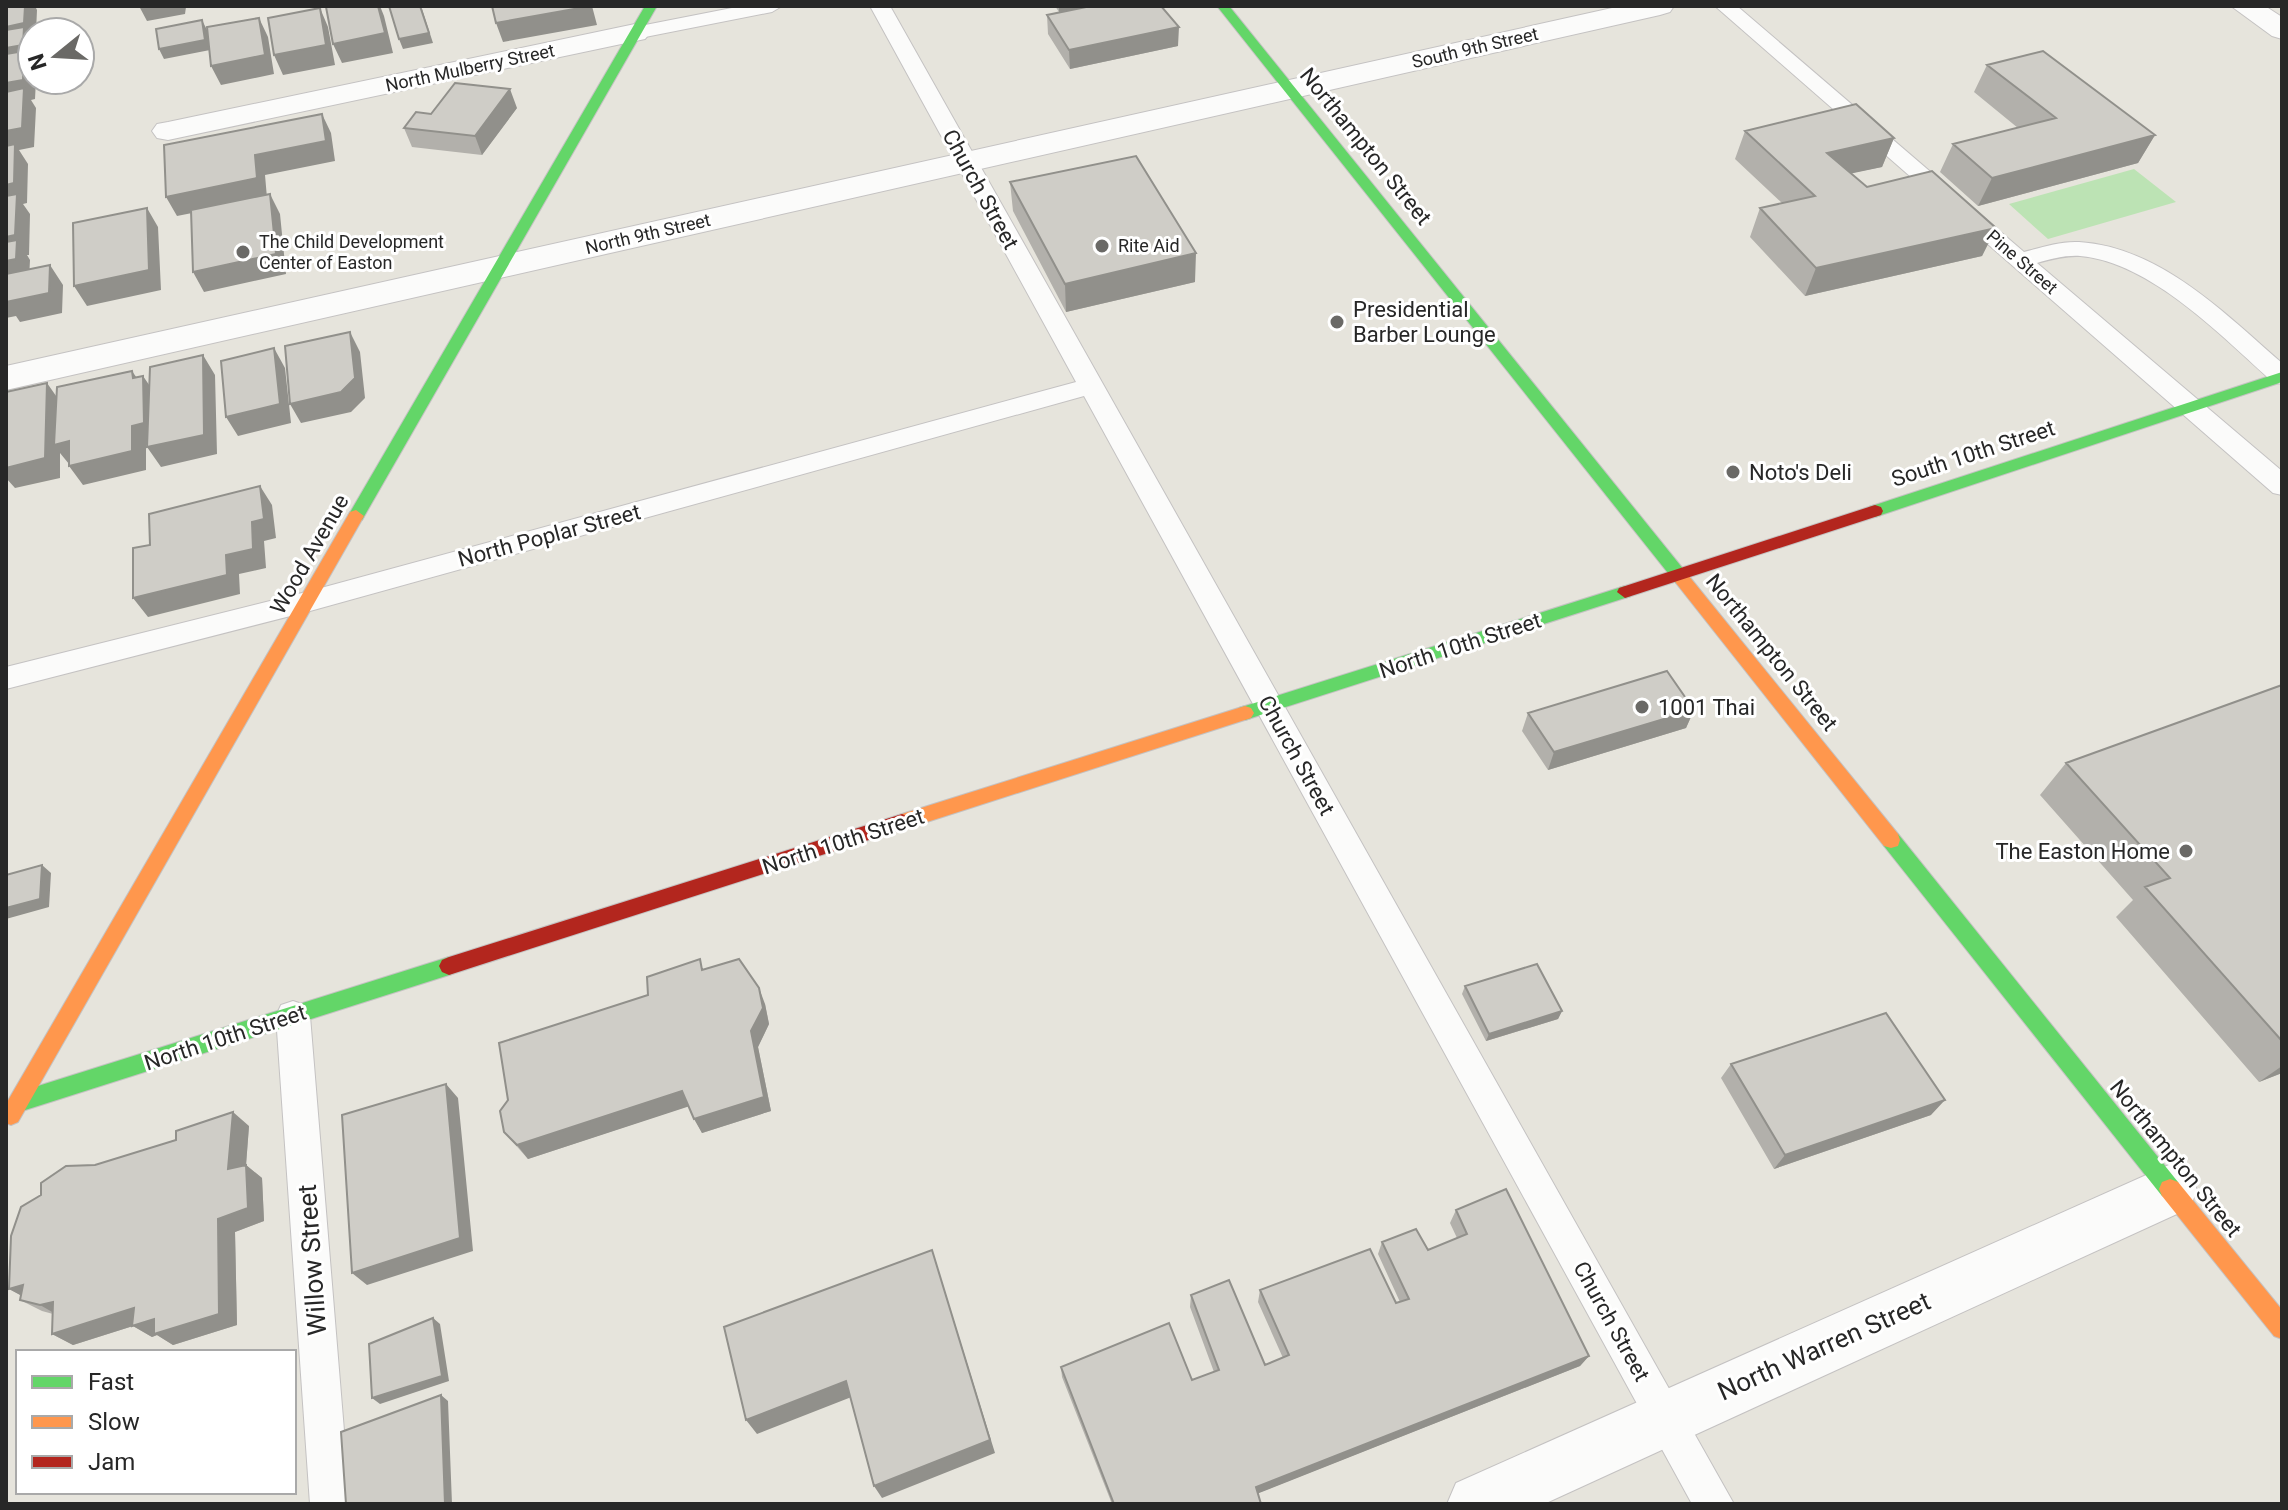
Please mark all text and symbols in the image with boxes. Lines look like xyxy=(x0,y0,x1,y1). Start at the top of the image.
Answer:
north arrow xyxy=(16,16,96,96)
street label: South 9th Street xyxy=(1410,23,1540,72)
street label: North Mulberry Street xyxy=(383,39,557,96)
text: N xyxy=(23,51,52,73)
street label: Northampton Street xyxy=(1295,63,1436,230)
street label: Church Street xyxy=(937,125,1024,253)
street label: North 9th Street xyxy=(583,209,713,258)
street label: Pine Street xyxy=(1983,225,2062,298)
place label: The Child Development Center of Easton xyxy=(259,231,444,273)
place label: Rite Aid xyxy=(1118,235,1180,256)
marker: Rite Aid xyxy=(1093,237,1111,255)
marker: The Child Development Center of Easton xyxy=(234,243,252,261)
place label: Presidential Barber Lounge xyxy=(1353,297,1496,347)
marker: Presidential Barber Lounge xyxy=(1328,313,1346,331)
street label: South 10th Street xyxy=(1888,415,2058,492)
place label: Noto's Deli xyxy=(1749,460,1852,485)
marker: Noto's Deli xyxy=(1724,463,1742,481)
street label: Wood Avenue xyxy=(265,490,354,619)
street label: North Poplar Street xyxy=(455,499,643,572)
street label: Northampton Street xyxy=(1701,569,1842,736)
street label: North 10th Street xyxy=(1376,608,1544,683)
street label: Church Street xyxy=(1253,691,1340,819)
place label: 1001 Thai xyxy=(1658,695,1755,720)
marker: 1001 Thai xyxy=(1633,698,1651,716)
street label: North 10th Street xyxy=(759,804,927,879)
place label: The Easton Home xyxy=(1995,839,2170,864)
marker: The Easton Home xyxy=(2177,842,2195,860)
street label: North 10th Street xyxy=(141,1000,309,1075)
street label: Northampton Street xyxy=(2105,1075,2246,1242)
street label: Willow Street xyxy=(292,1183,332,1337)
street label: Church Street xyxy=(1568,1257,1655,1385)
street label: North Warren Street xyxy=(1713,1286,1935,1406)
legend xyxy=(16,1350,296,1494)
text: Fast xyxy=(88,1368,134,1396)
text: Slow xyxy=(88,1408,140,1436)
text: Jam xyxy=(88,1448,135,1476)

